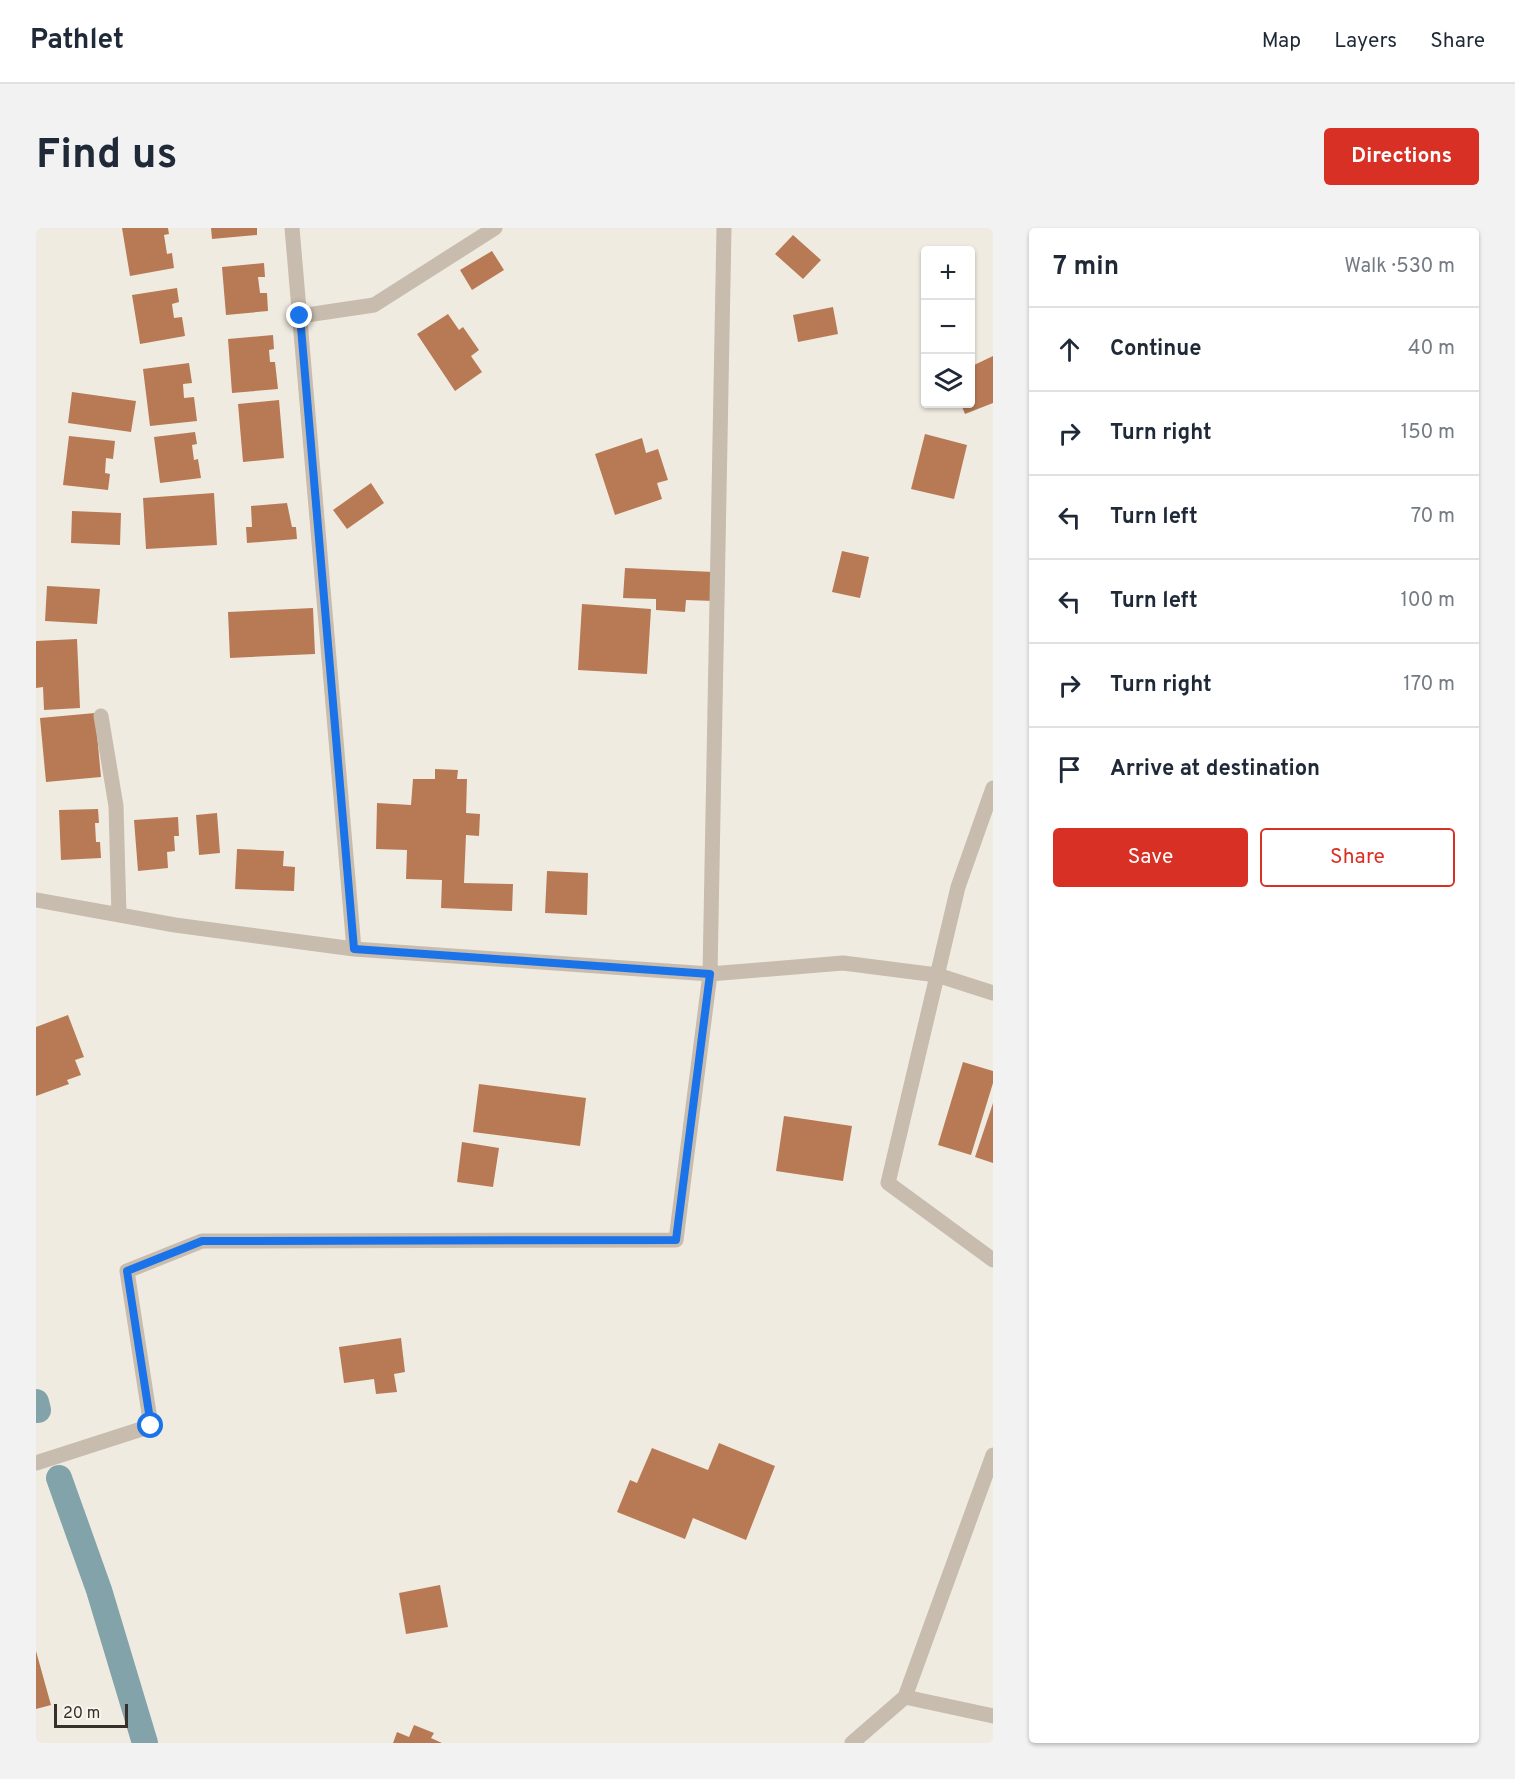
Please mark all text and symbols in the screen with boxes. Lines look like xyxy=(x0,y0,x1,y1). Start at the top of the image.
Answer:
text: Pathlet xyxy=(30,23,124,59)
text: Map xyxy=(1262,28,1301,55)
text: Layers xyxy=(1334,28,1397,55)
text: Share xyxy=(1430,28,1485,55)
button: Directions xyxy=(1324,128,1479,185)
text: Find us xyxy=(36,130,177,183)
map controls xyxy=(921,246,975,408)
button: + xyxy=(921,246,975,300)
text: 7 min xyxy=(1053,251,1119,284)
text: Walk · 530 m xyxy=(1344,254,1455,280)
button: − xyxy=(921,300,975,354)
route end xyxy=(286,302,312,328)
icon: ahead xyxy=(1053,333,1086,366)
text: Continue xyxy=(1110,336,1201,363)
text: 40 m xyxy=(1408,336,1455,362)
button: layers xyxy=(921,354,975,408)
icon: right xyxy=(1053,417,1086,450)
text: Turn right xyxy=(1110,420,1212,447)
text: 150 m xyxy=(1401,420,1455,446)
icon: left xyxy=(1053,501,1086,534)
text: Turn left xyxy=(1110,504,1198,531)
text: 70 m xyxy=(1411,504,1455,530)
icon: left xyxy=(1053,585,1086,618)
text: Turn left xyxy=(1110,588,1198,615)
text: 100 m xyxy=(1400,588,1455,614)
icon: right xyxy=(1053,669,1086,702)
text: Turn right xyxy=(1110,672,1212,699)
text: 170 m xyxy=(1403,672,1455,698)
icon: arrive xyxy=(1053,753,1086,786)
text: Arrive at destination xyxy=(1110,756,1320,783)
button: Save xyxy=(1053,828,1248,887)
button: Share xyxy=(1260,828,1455,887)
route start xyxy=(137,1412,163,1438)
scale bar xyxy=(54,1701,128,1728)
text: 20 m xyxy=(63,1704,100,1724)

